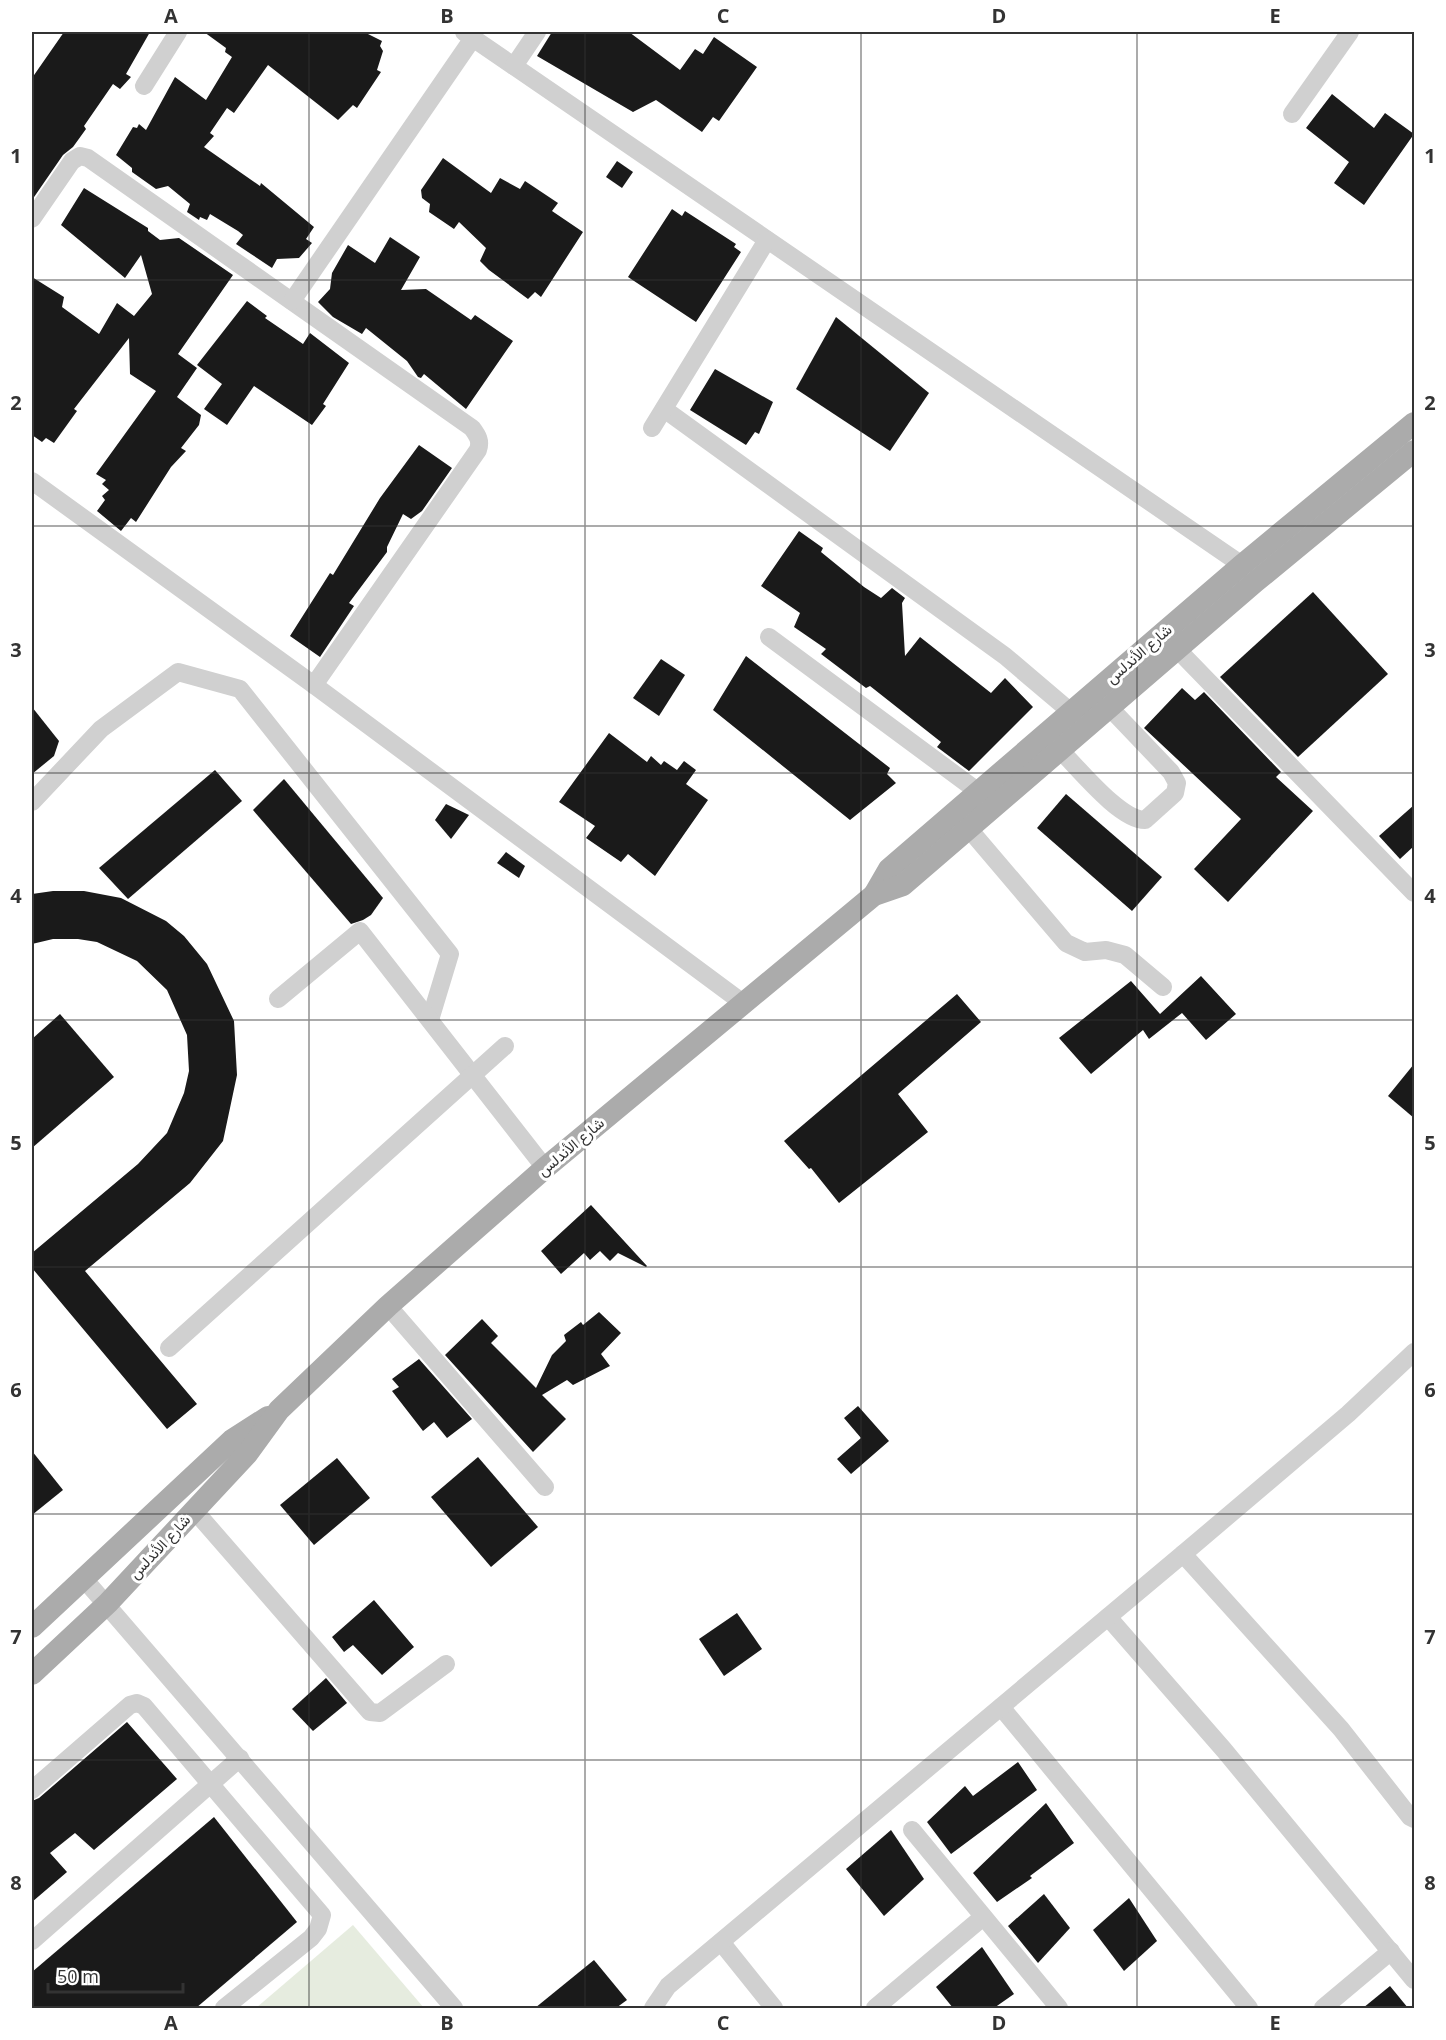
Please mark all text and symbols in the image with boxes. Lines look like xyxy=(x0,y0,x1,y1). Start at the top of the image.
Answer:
text: A xyxy=(164,2,178,29)
text: B xyxy=(440,2,454,29)
text: C xyxy=(717,2,730,29)
text: D xyxy=(992,2,1006,29)
text: E xyxy=(1269,2,1281,29)
text: 1 xyxy=(10,142,22,169)
text: 1 xyxy=(1424,142,1436,169)
text: 2 xyxy=(10,389,22,416)
text: 2 xyxy=(1424,389,1436,416)
street label: شارع الأندلس xyxy=(1101,619,1177,689)
text: 3 xyxy=(10,636,22,663)
text: 3 xyxy=(1424,636,1436,663)
text: 4 xyxy=(10,882,22,909)
text: 4 xyxy=(1424,882,1436,909)
street label: شارع الأندلس xyxy=(533,1112,609,1182)
text: 5 xyxy=(10,1129,22,1156)
text: 5 xyxy=(1424,1129,1436,1156)
text: 6 xyxy=(10,1376,22,1403)
text: 6 xyxy=(1424,1376,1436,1403)
street label: شارع الأندلس xyxy=(124,1510,196,1584)
text: 7 xyxy=(10,1623,22,1650)
text: 7 xyxy=(1424,1623,1436,1650)
text: 8 xyxy=(10,1869,22,1896)
text: 8 xyxy=(1424,1869,1436,1896)
scale bar xyxy=(48,1956,183,1994)
text: 50 m xyxy=(57,1964,99,1988)
text: A xyxy=(164,2009,178,2036)
text: B xyxy=(440,2009,454,2036)
text: C xyxy=(717,2009,730,2036)
text: D xyxy=(992,2009,1006,2036)
text: E xyxy=(1269,2009,1281,2036)

